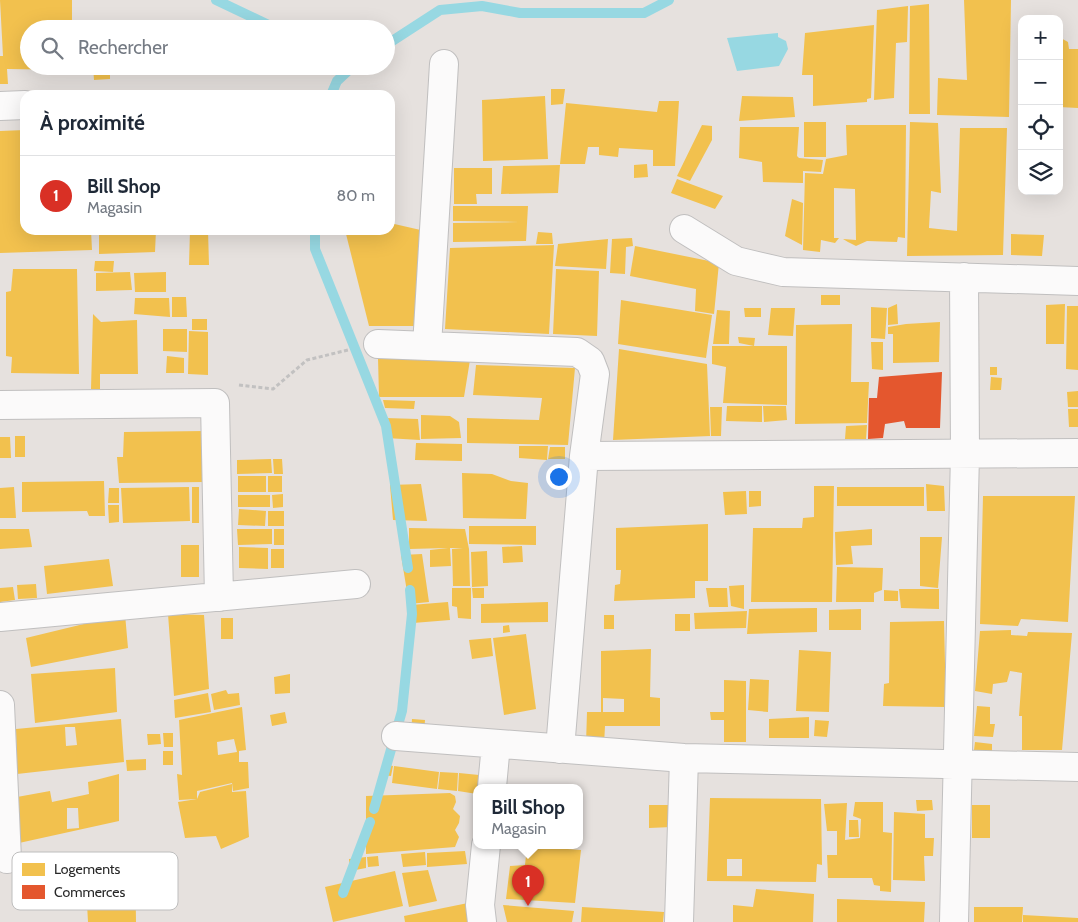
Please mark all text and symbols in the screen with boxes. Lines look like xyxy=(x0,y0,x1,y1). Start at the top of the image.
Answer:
map controls xyxy=(1018,15,1063,195)
button: + xyxy=(1018,15,1063,60)
search box xyxy=(20,20,395,75)
icon: search xyxy=(38,34,66,62)
text: Rechercher xyxy=(78,36,168,59)
button: − xyxy=(1018,60,1063,105)
button: locate xyxy=(1018,105,1063,150)
text: À proximité xyxy=(40,110,145,135)
button: layers xyxy=(1018,150,1063,195)
text: Bill Shop xyxy=(87,175,161,198)
text: 1 xyxy=(53,186,59,205)
text: 80 m xyxy=(337,186,375,205)
text: Magasin xyxy=(87,198,142,217)
your location xyxy=(546,464,572,490)
popup xyxy=(473,784,583,849)
text: Bill Shop xyxy=(491,796,565,819)
text: Magasin xyxy=(491,819,546,838)
legend xyxy=(12,852,178,910)
text: Logements xyxy=(54,860,121,878)
pin: 1 xyxy=(512,865,544,906)
text: Commerces xyxy=(54,883,126,901)

